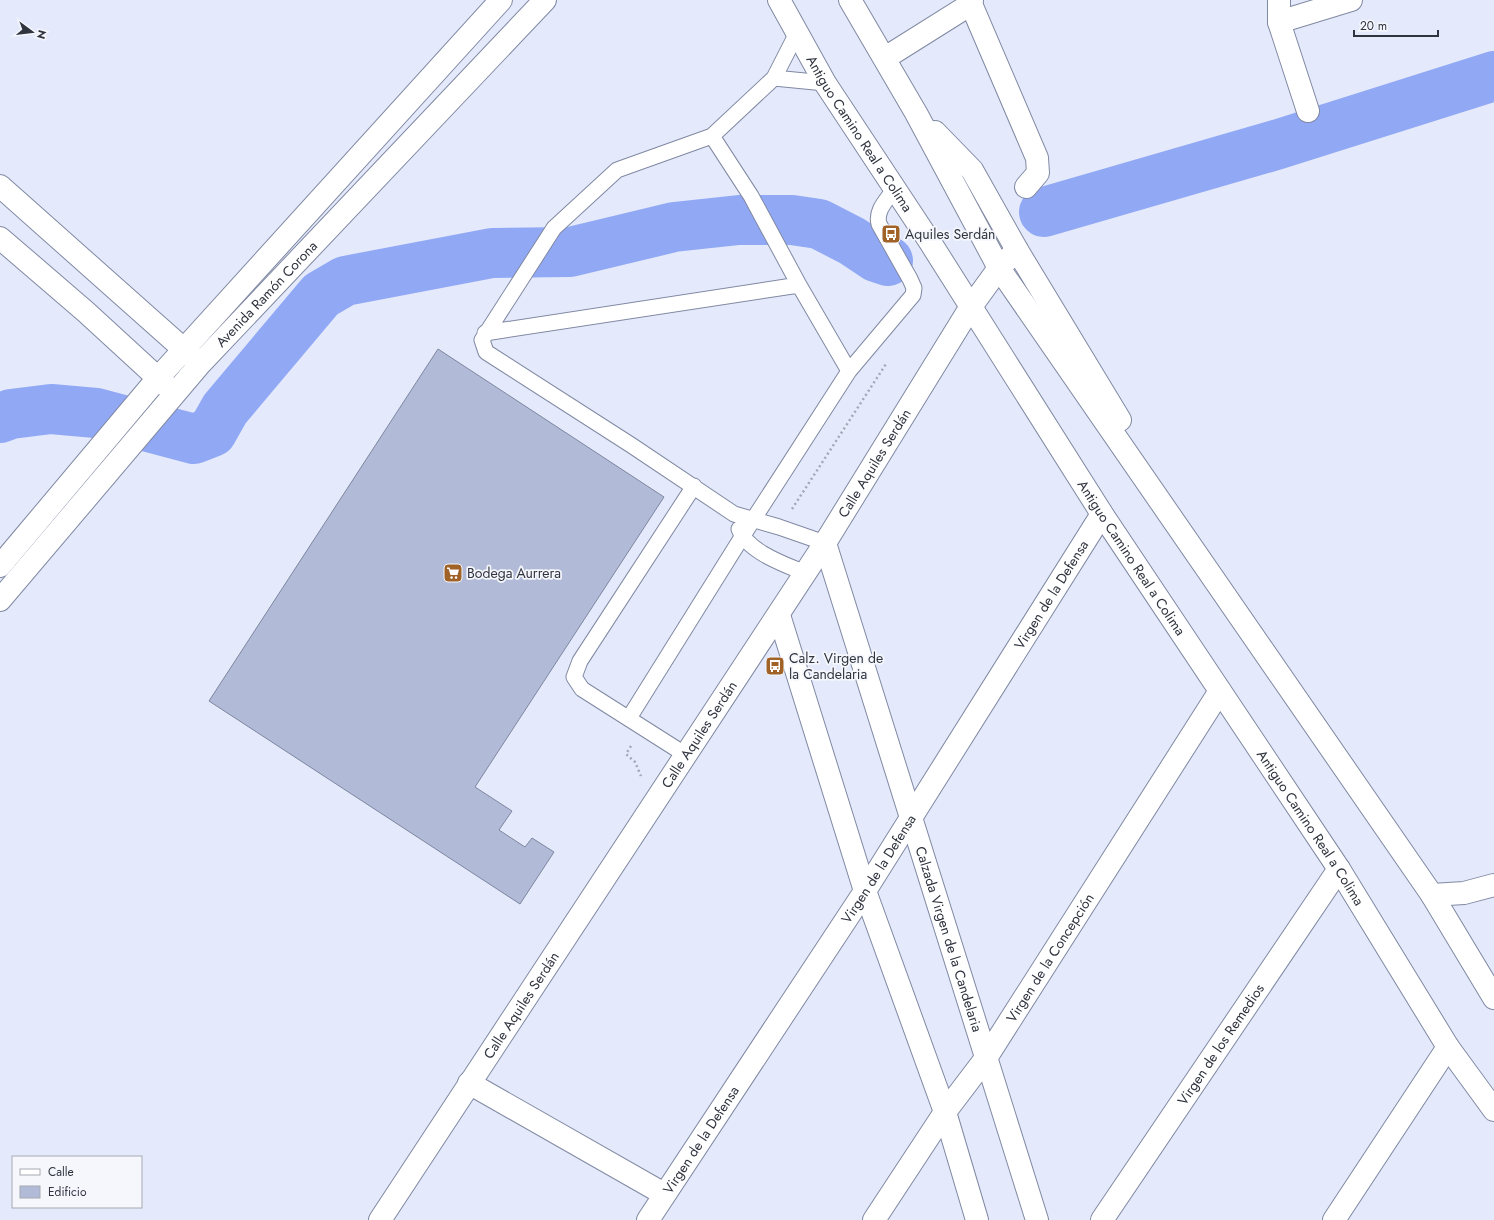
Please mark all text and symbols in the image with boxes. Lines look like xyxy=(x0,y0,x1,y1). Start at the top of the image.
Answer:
north arrow xyxy=(12,12,52,52)
scale bar xyxy=(1354,12,1438,38)
text: 20 m xyxy=(1360,17,1387,35)
text: N xyxy=(33,28,51,41)
street label: Antiguo Camino Real a Colima xyxy=(802,52,917,216)
bus stop icon: Aquiles Serdán xyxy=(880,223,902,245)
place label: Aquiles Serdán xyxy=(905,224,995,244)
street label: Avenida Ramón Corona xyxy=(211,236,322,352)
street label: Calle Aquiles Serdán xyxy=(833,405,916,521)
street label: Antiguo Camino Real a Colima xyxy=(1073,476,1190,639)
street label: Virgen de la Defensa xyxy=(1009,536,1093,653)
supermarket icon: Bodega Aurrera xyxy=(442,562,464,584)
place label: Bodega Aurrera xyxy=(467,563,561,583)
place label: Calz. Virgen de la Candelaria xyxy=(789,648,883,684)
bus stop icon: Calz. Virgen de la Candelaria xyxy=(764,655,786,677)
street label: Calle Aquiles Serdán xyxy=(657,677,742,792)
street label: Antiguo Camino Real a Colima xyxy=(1252,746,1369,909)
street label: Virgen de la Defensa xyxy=(836,811,921,927)
street label: Calzada Virgen de la Candelaria xyxy=(911,844,987,1034)
street label: Virgen de la Concepción xyxy=(1001,889,1099,1026)
street label: Calle Aquiles Serdán xyxy=(479,948,564,1063)
street label: Virgen de los Remedios xyxy=(1172,979,1269,1109)
street label: Virgen de la Defensa xyxy=(658,1082,744,1198)
legend xyxy=(12,1156,142,1208)
text: Calle xyxy=(48,1163,74,1181)
text: Edificio xyxy=(48,1183,87,1201)

